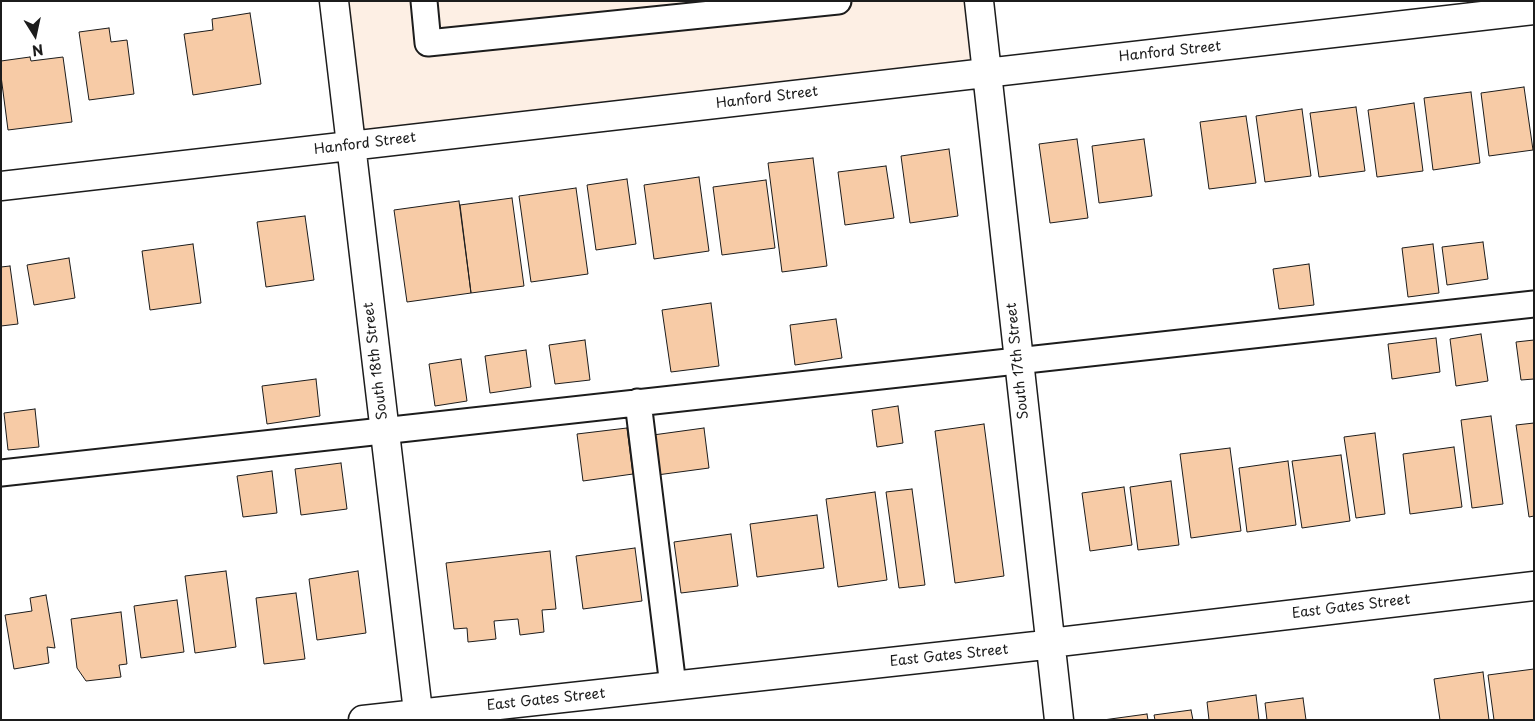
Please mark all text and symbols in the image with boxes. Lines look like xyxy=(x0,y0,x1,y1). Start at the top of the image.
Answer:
north arrow xyxy=(10,10,60,60)
street label: Hanford Street xyxy=(1118,38,1222,66)
text: N xyxy=(30,39,45,62)
street label: Hanford Street xyxy=(715,83,819,113)
street label: Hanford Street xyxy=(313,129,417,159)
street label: South 18th Street xyxy=(360,301,392,421)
street label: South 17th Street xyxy=(1004,302,1032,420)
street label: East Gates Street xyxy=(1291,591,1411,623)
street label: East Gates Street xyxy=(889,641,1009,671)
street label: East Gates Street xyxy=(486,685,606,715)

